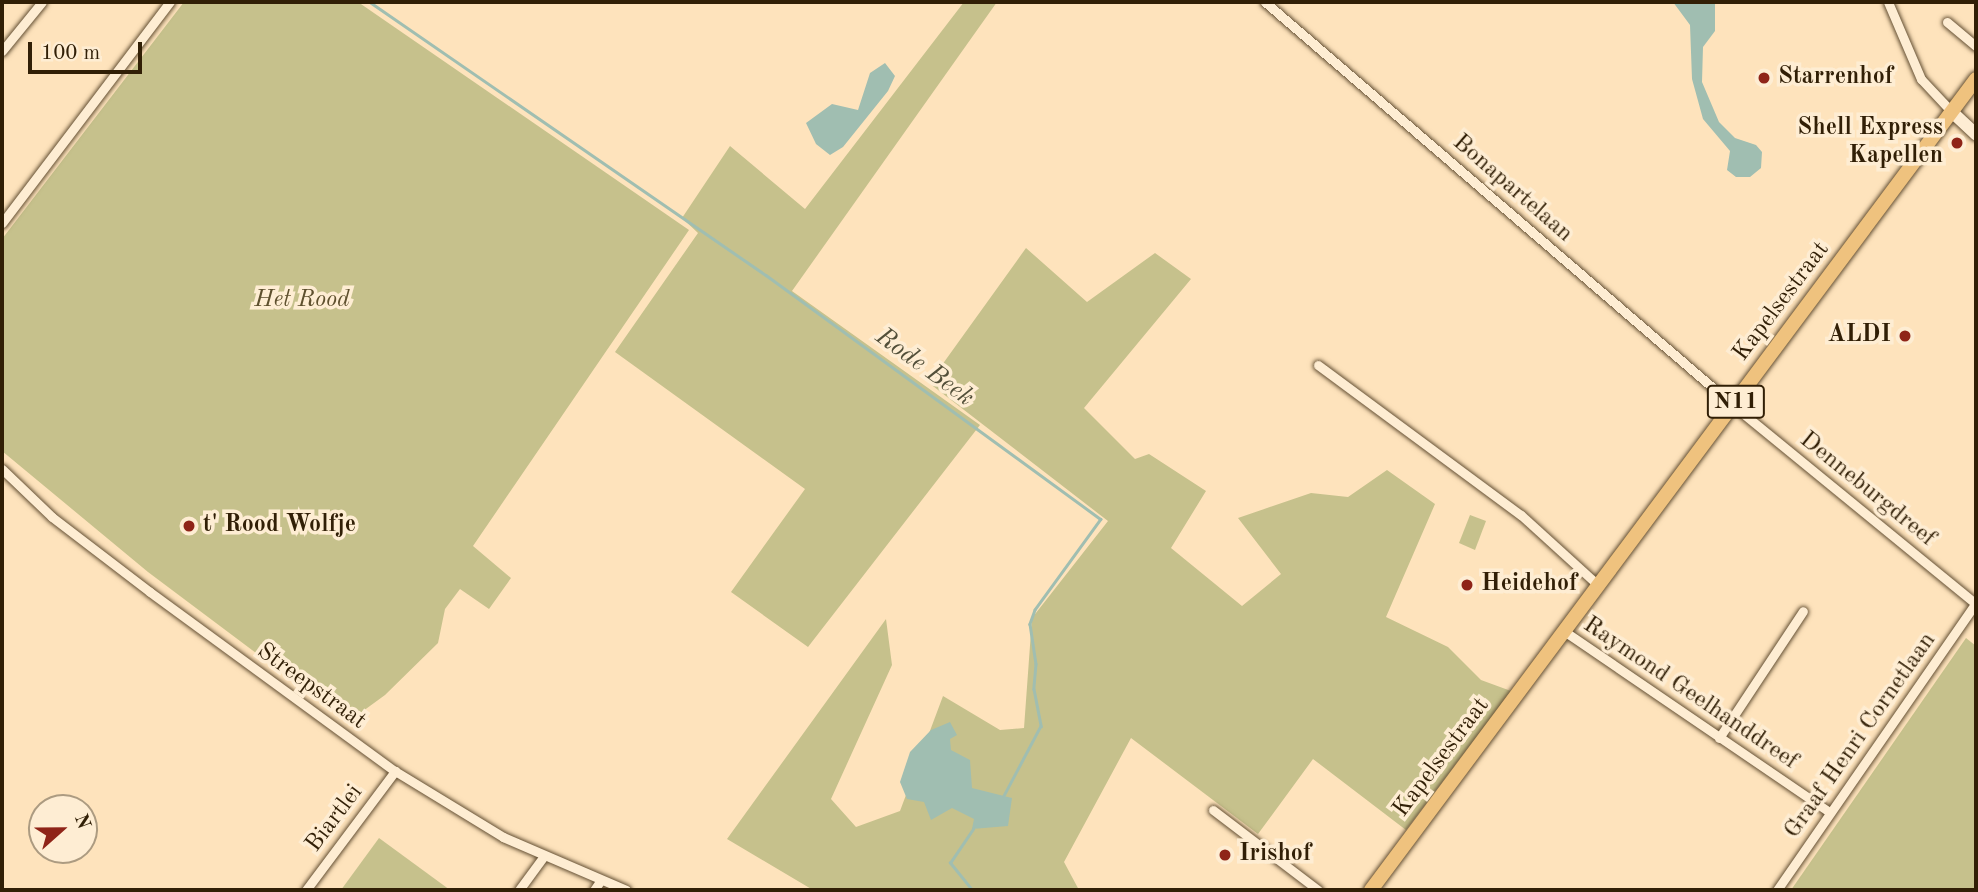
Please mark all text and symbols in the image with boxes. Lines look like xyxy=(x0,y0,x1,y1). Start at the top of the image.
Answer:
scale bar xyxy=(32,28,145,72)
text: 100 m xyxy=(41,43,100,64)
place label: Starrenhof xyxy=(1778,64,1893,92)
marker: Starrenhof xyxy=(1756,70,1772,86)
place label: Shell Express Kapellen xyxy=(1797,115,1943,171)
street label: Bonapartelaan xyxy=(1446,129,1578,249)
marker: Shell Express Kapellen xyxy=(1949,135,1965,151)
street label: Kapelsestraat xyxy=(1728,237,1836,367)
park label: Het Rood xyxy=(254,287,350,315)
water label: Rode Beek xyxy=(869,322,979,414)
place label: ALDI xyxy=(1827,322,1891,350)
marker: ALDI xyxy=(1897,328,1913,344)
road number: N11 xyxy=(1706,382,1766,422)
street label: Denneburgdreef xyxy=(1793,426,1941,554)
place label: t' Rood Wolfje xyxy=(203,512,356,540)
marker: t' Rood Wolfje xyxy=(181,518,197,534)
place label: Heidehof xyxy=(1481,571,1577,599)
marker: Heidehof xyxy=(1459,577,1475,593)
street label: Raymond Geelhanddreef xyxy=(1577,611,1803,777)
street label: Graaf Henri Cornetlaan xyxy=(1779,627,1943,845)
street label: Streepstraat xyxy=(251,638,371,736)
street label: Kapelsestraat xyxy=(1388,693,1496,823)
street label: Biartlei xyxy=(300,780,370,858)
north arrow xyxy=(28,794,98,864)
text: N xyxy=(70,812,93,832)
place label: Irishof xyxy=(1239,841,1311,869)
marker: Irishof xyxy=(1217,847,1233,863)

